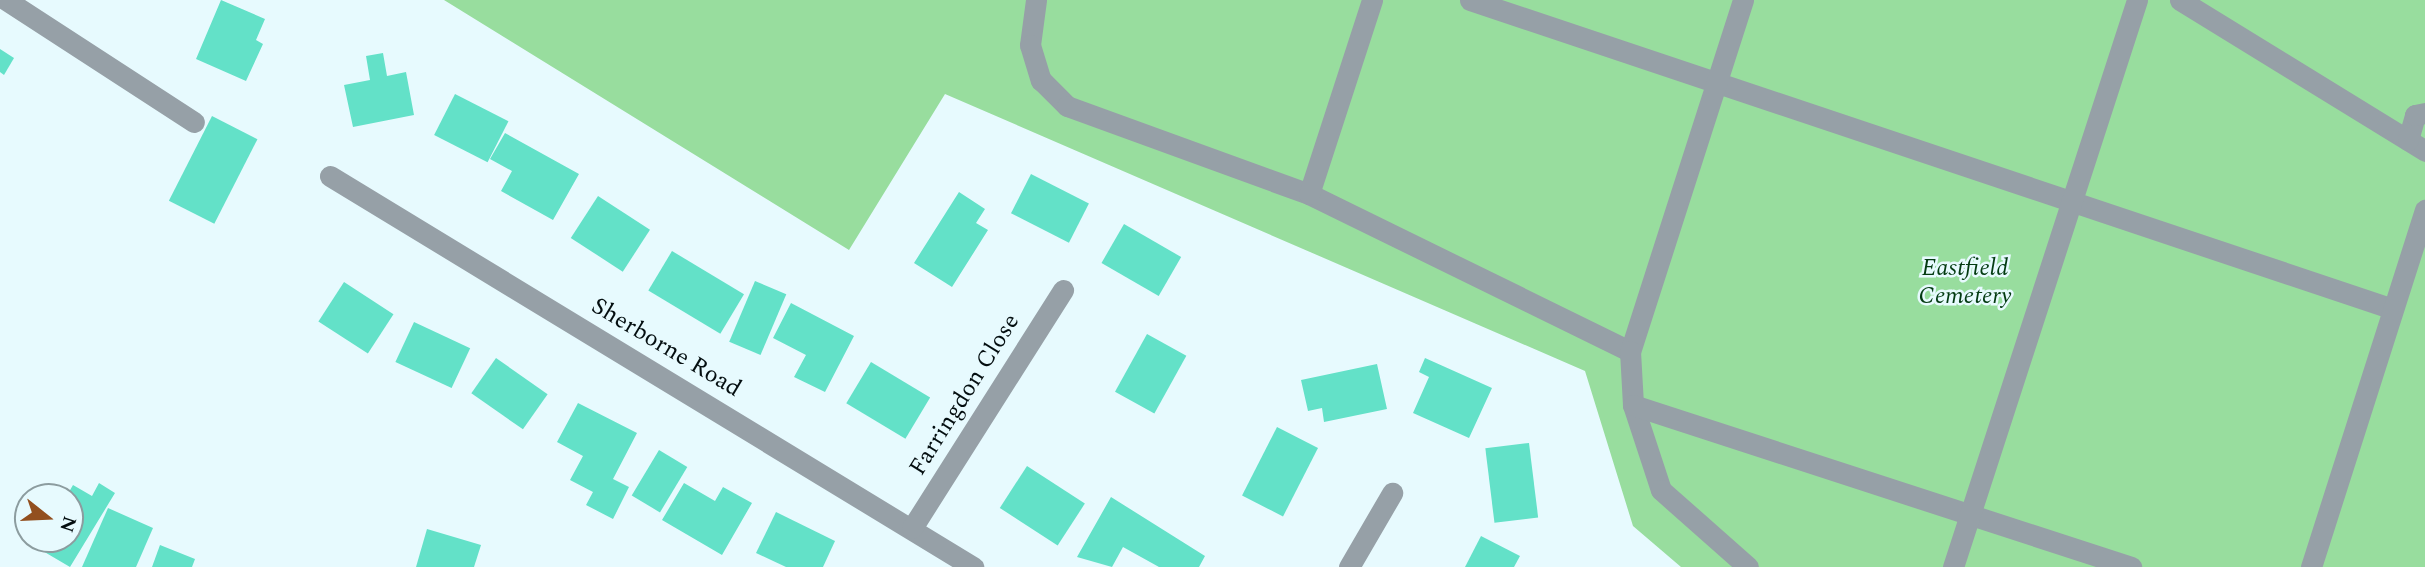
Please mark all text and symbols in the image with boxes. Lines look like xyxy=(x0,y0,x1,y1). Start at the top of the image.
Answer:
park label: Eastfield Cemetery xyxy=(1919,255,2011,311)
street label: Sherborne Road xyxy=(586,292,746,404)
street label: Farringdon Close xyxy=(904,309,1026,481)
north arrow xyxy=(14,483,84,553)
text: N xyxy=(51,512,84,536)

